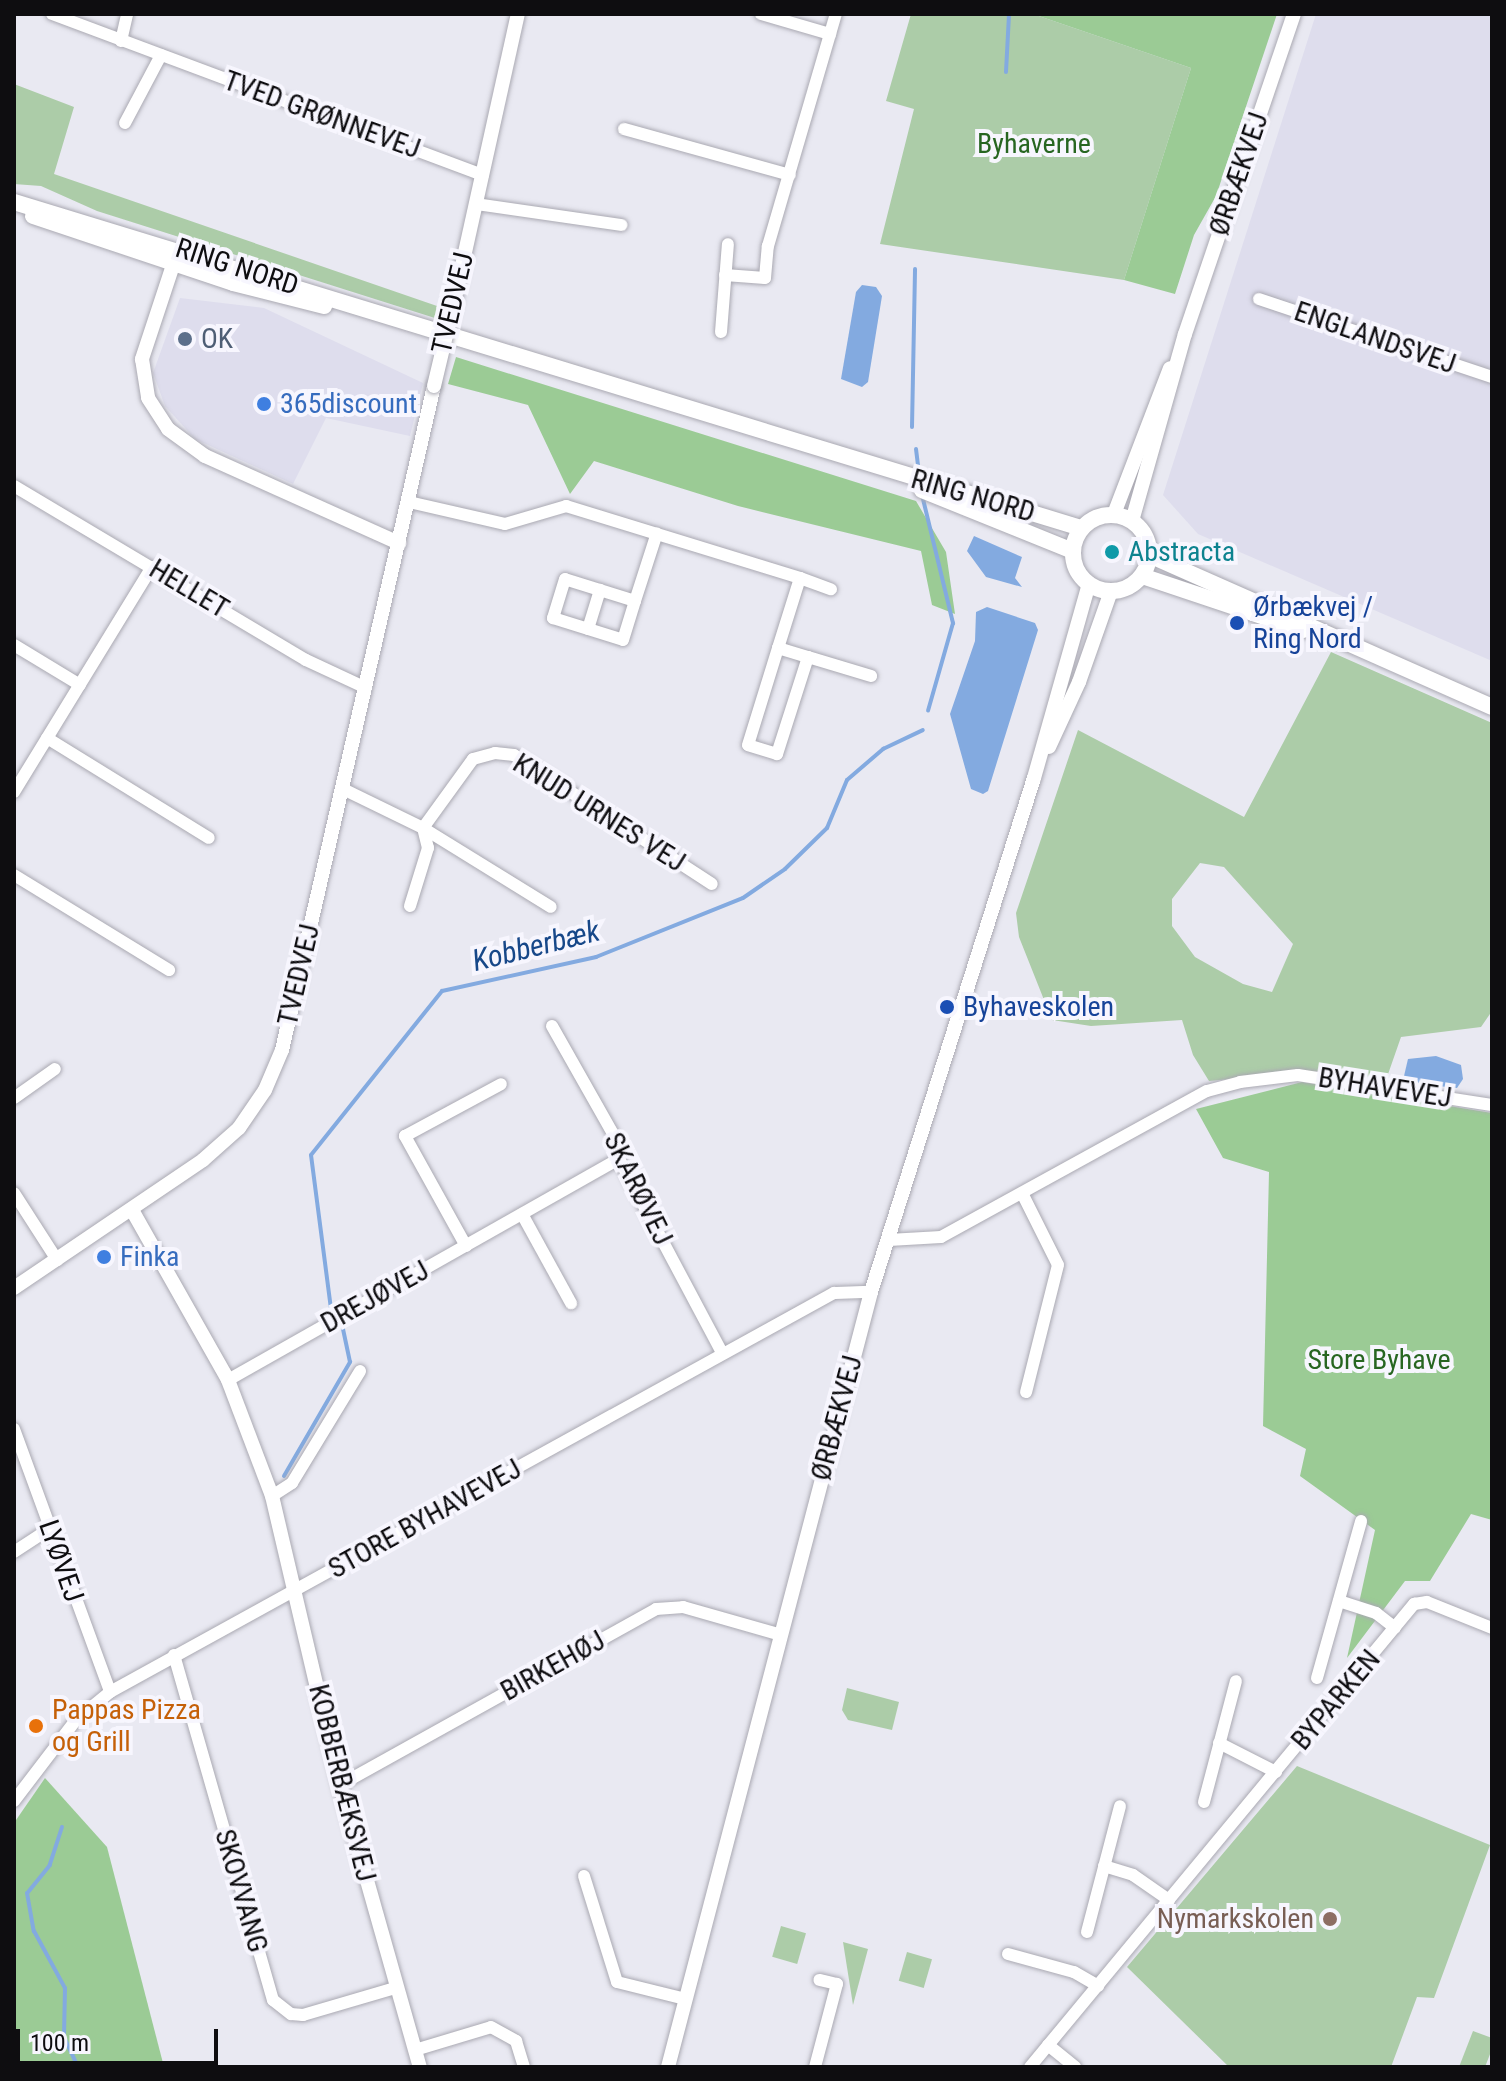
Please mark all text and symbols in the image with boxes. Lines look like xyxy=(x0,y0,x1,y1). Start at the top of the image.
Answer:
street label: TVED GRØNNEVEJ xyxy=(219,64,425,166)
street label: ØRBÆKVEJ xyxy=(1202,108,1276,240)
park label: Byhaverne xyxy=(977,127,1091,161)
street label: RING NORD xyxy=(171,231,303,303)
street label: TVEDVEJ xyxy=(425,249,481,357)
street label: ENGLANDSVEJ xyxy=(1290,295,1460,381)
place label: OK xyxy=(201,322,233,356)
marker: OK xyxy=(176,330,194,348)
place label: 365discount xyxy=(280,387,417,421)
marker: 365discount xyxy=(255,395,273,413)
street label: RING NORD xyxy=(907,462,1039,530)
place label: Abstracta xyxy=(1128,535,1235,569)
marker: Abstracta xyxy=(1103,543,1121,561)
street label: HELLET xyxy=(143,552,235,626)
place label: Ørbækvej / Ring Nord xyxy=(1253,590,1373,656)
marker: Ørbækvej / Ring Nord xyxy=(1228,614,1246,632)
street label: KNUD URNES VEJ xyxy=(507,747,691,879)
water label: Kobberbæk xyxy=(469,913,603,979)
street label: TVEDVEJ xyxy=(271,921,327,1029)
place label: Byhaveskolen xyxy=(963,990,1114,1024)
marker: Byhaveskolen xyxy=(938,998,956,1016)
street label: BYHAVEVEJ xyxy=(1316,1061,1454,1115)
street label: SKARØVEJ xyxy=(596,1127,680,1251)
place label: Finka xyxy=(120,1240,179,1274)
marker: Finka xyxy=(95,1248,113,1266)
street label: DREJØVEJ xyxy=(315,1254,435,1340)
park label: Store Byhave xyxy=(1307,1343,1451,1377)
street label: ØRBÆKVEJ xyxy=(804,1352,870,1484)
street label: STORE BYHAVEVEJ xyxy=(323,1452,527,1586)
street label: LYØVEJ xyxy=(31,1516,91,1606)
street label: BIRKEHØJ xyxy=(495,1624,611,1708)
street label: BYPARKEN xyxy=(1284,1643,1388,1757)
street label: KOBBERBÆKSVEJ xyxy=(301,1681,383,1885)
place label: Pappas Pizza og Grill xyxy=(52,1693,201,1759)
marker: Pappas Pizza og Grill xyxy=(27,1717,45,1735)
street label: SKOVVANG xyxy=(207,1826,275,1956)
place label: Nymarkskolen xyxy=(1157,1902,1314,1936)
marker: Nymarkskolen xyxy=(1321,1910,1339,1928)
scale bar xyxy=(20,2013,222,2063)
text: 100 m xyxy=(30,2029,89,2057)

